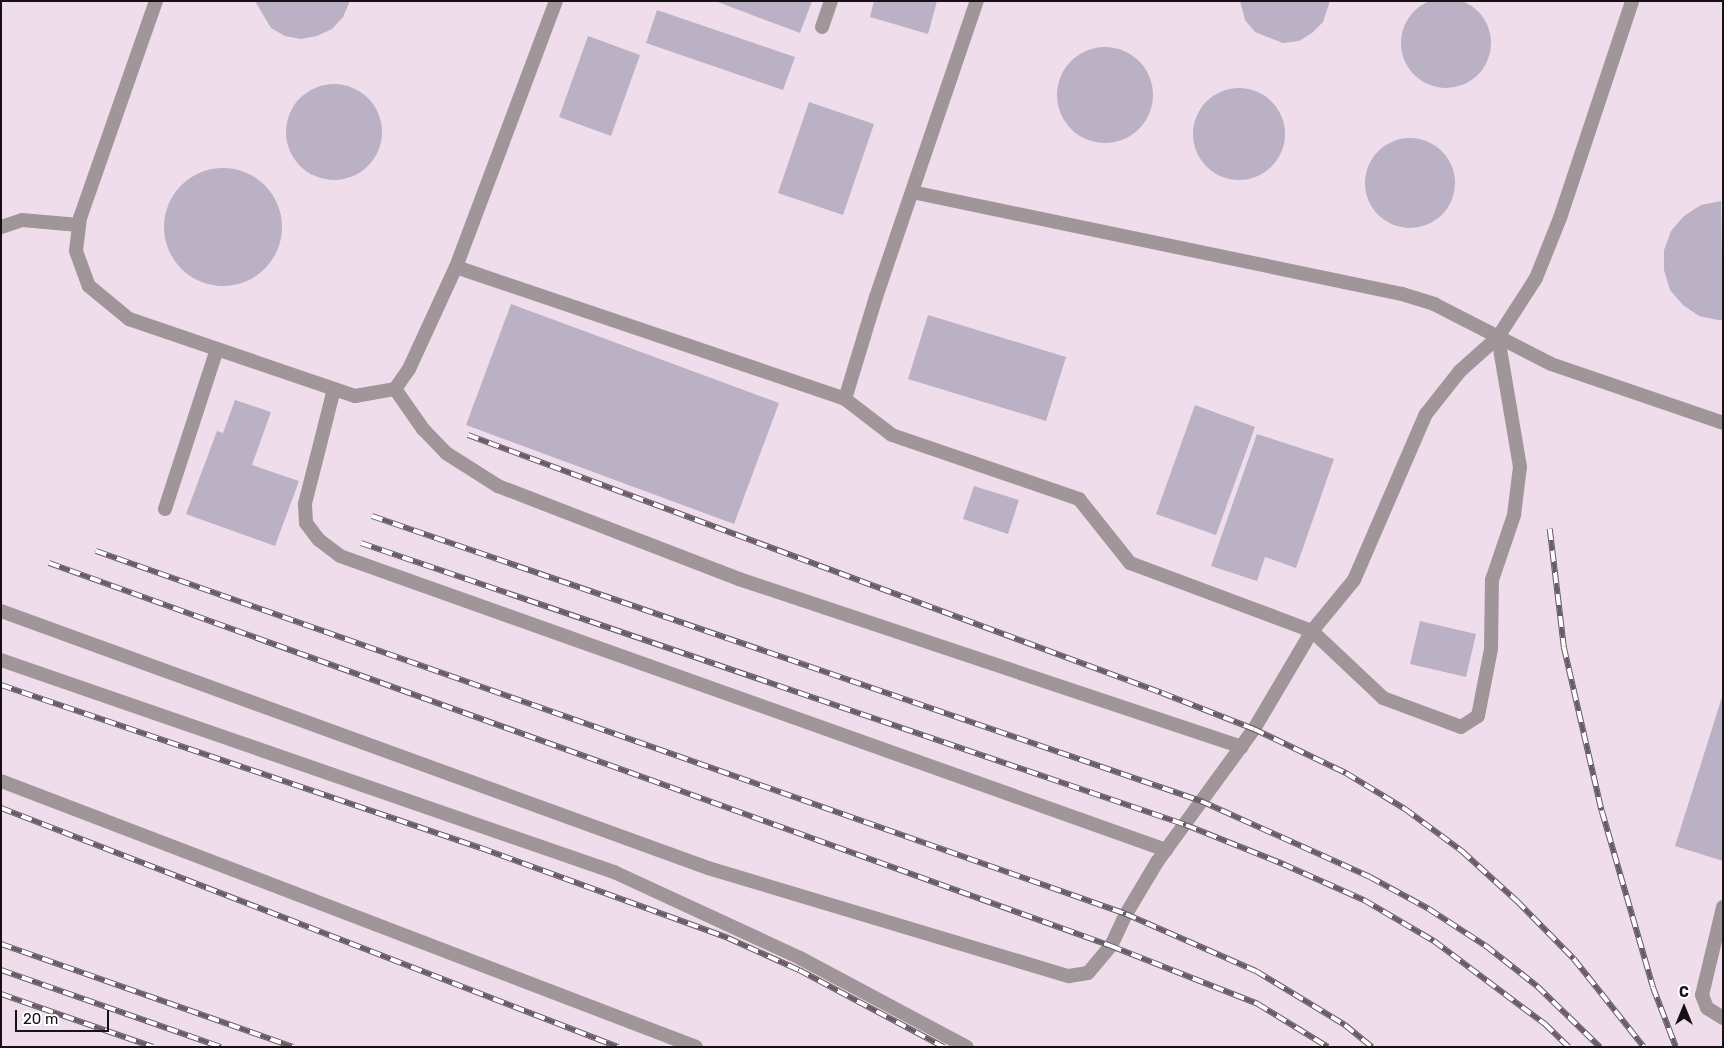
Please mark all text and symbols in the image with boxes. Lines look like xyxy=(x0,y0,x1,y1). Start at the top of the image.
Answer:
north arrow xyxy=(1659,983,1709,1033)
text: С xyxy=(1679,984,1689,1001)
scale bar xyxy=(18,1000,111,1032)
text: 20 m xyxy=(23,1010,58,1028)

